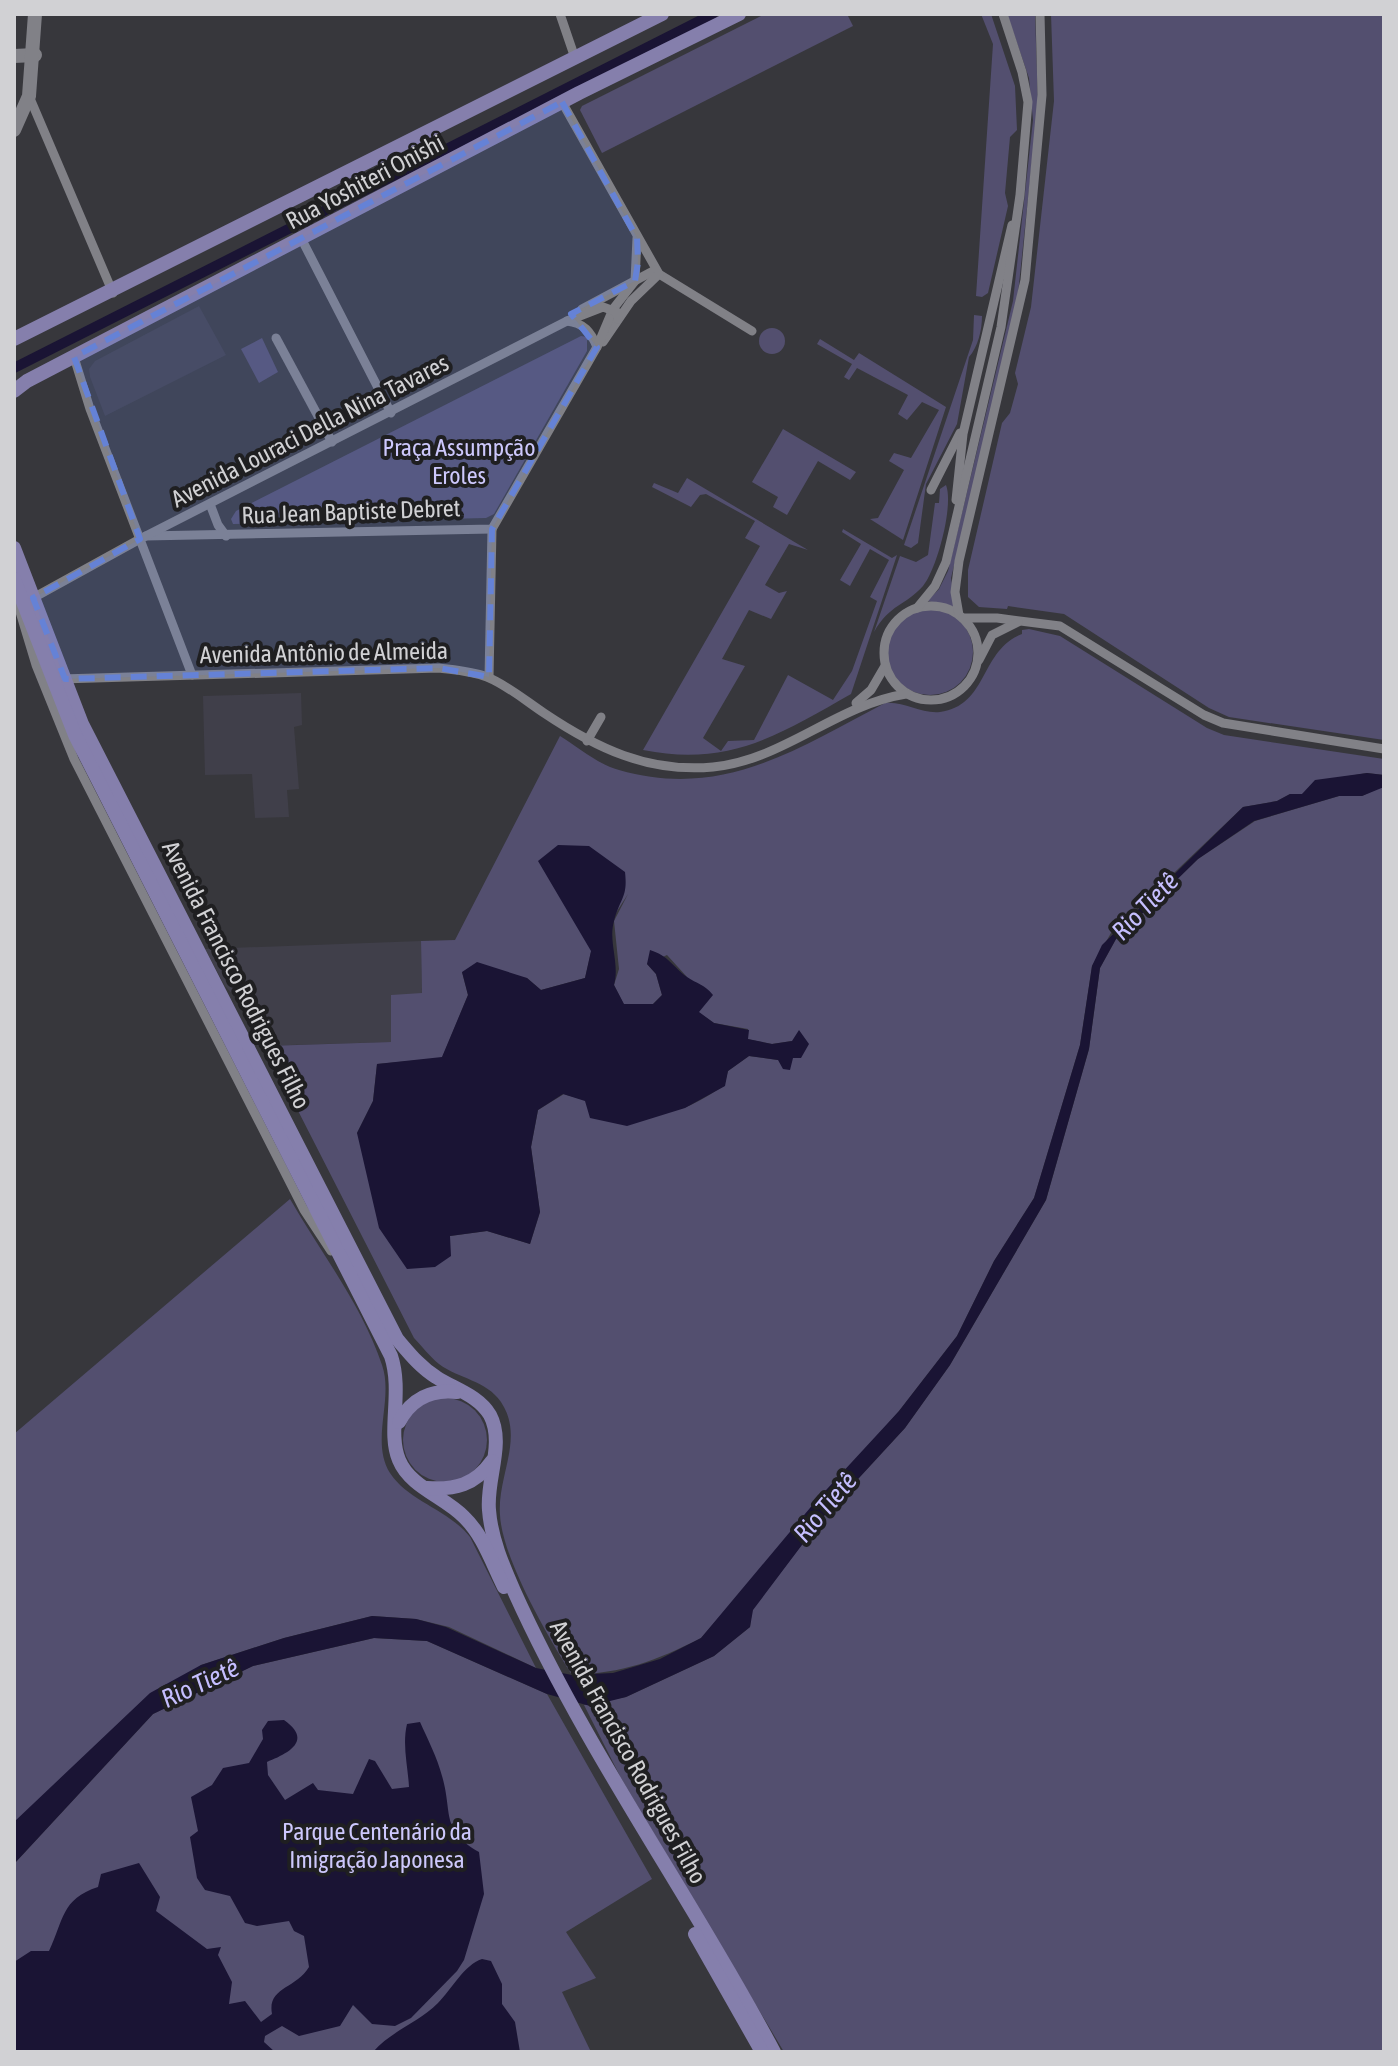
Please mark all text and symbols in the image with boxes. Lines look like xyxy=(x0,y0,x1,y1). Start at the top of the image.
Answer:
street label: Rua Yoshiteri Onishi xyxy=(281,129,448,234)
street label: Avenida Louraci Della Nina Tavares xyxy=(167,349,453,512)
park label: Praça Assumpção Eroles xyxy=(382,434,536,489)
street label: Rua Jean Baptiste Debret xyxy=(241,494,461,529)
street label: Avenida Antônio de Almeida xyxy=(200,637,448,668)
street label: Avenida Francisco Rodrigues Filho xyxy=(157,837,316,1113)
water label: Rio Tietê xyxy=(1106,866,1184,946)
water label: Rio Tietê xyxy=(787,1466,863,1548)
street label: Avenida Francisco Rodrigues Filho xyxy=(545,1616,712,1888)
water label: Rio Tietê xyxy=(156,1652,244,1714)
park label: Parque Centenário da Imigração Japonesa xyxy=(282,1818,472,1873)

